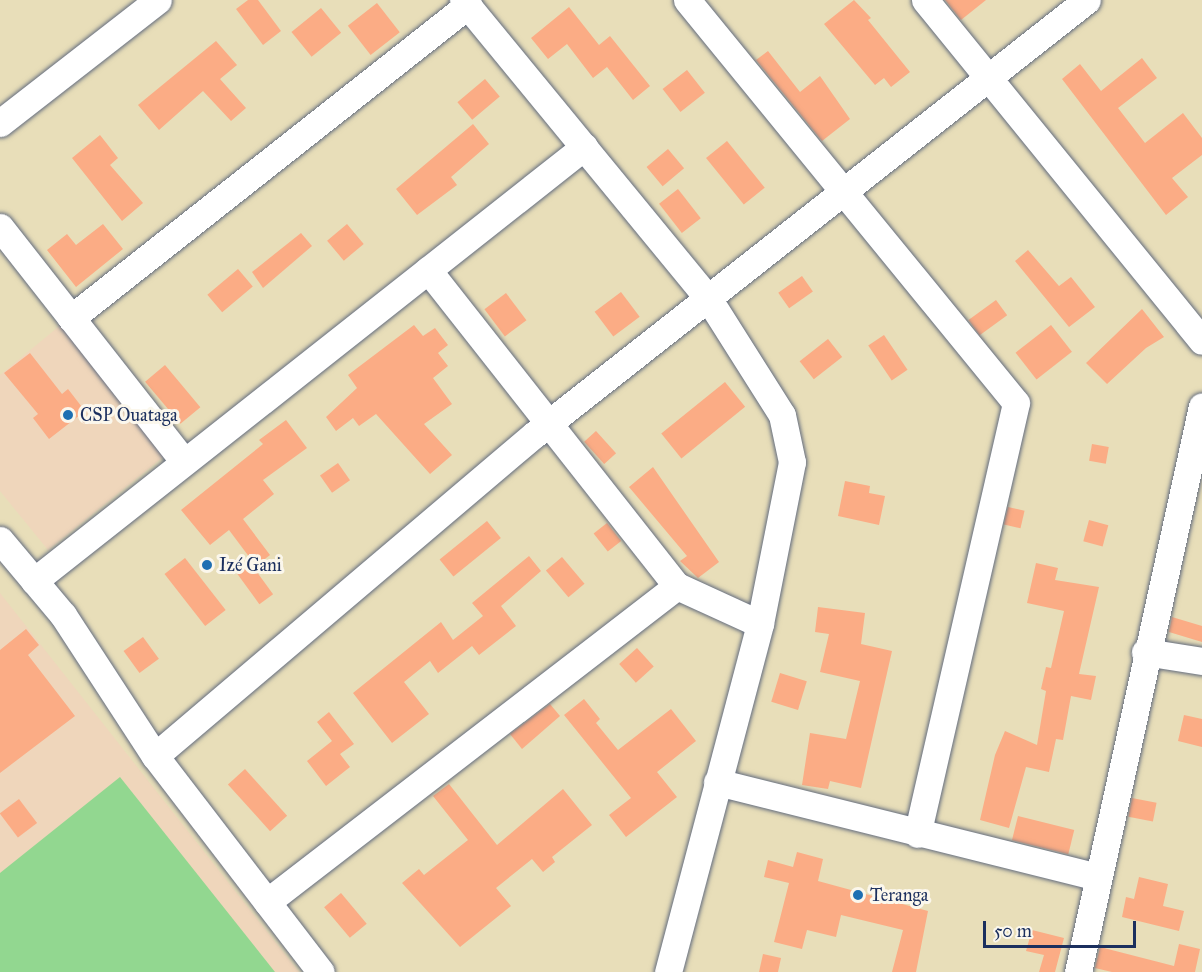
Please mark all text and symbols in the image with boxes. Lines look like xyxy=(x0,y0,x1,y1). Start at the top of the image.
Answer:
place label: CSP Ouataga xyxy=(80,404,178,426)
marker: CSP Ouataga xyxy=(61,408,75,422)
place label: Izé Gani xyxy=(219,554,282,576)
marker: Izé Gani xyxy=(200,558,214,572)
place label: Teranga xyxy=(870,884,928,906)
marker: Teranga xyxy=(851,888,865,902)
scale bar xyxy=(986,909,1139,947)
text: 50 m xyxy=(994,920,1032,942)

